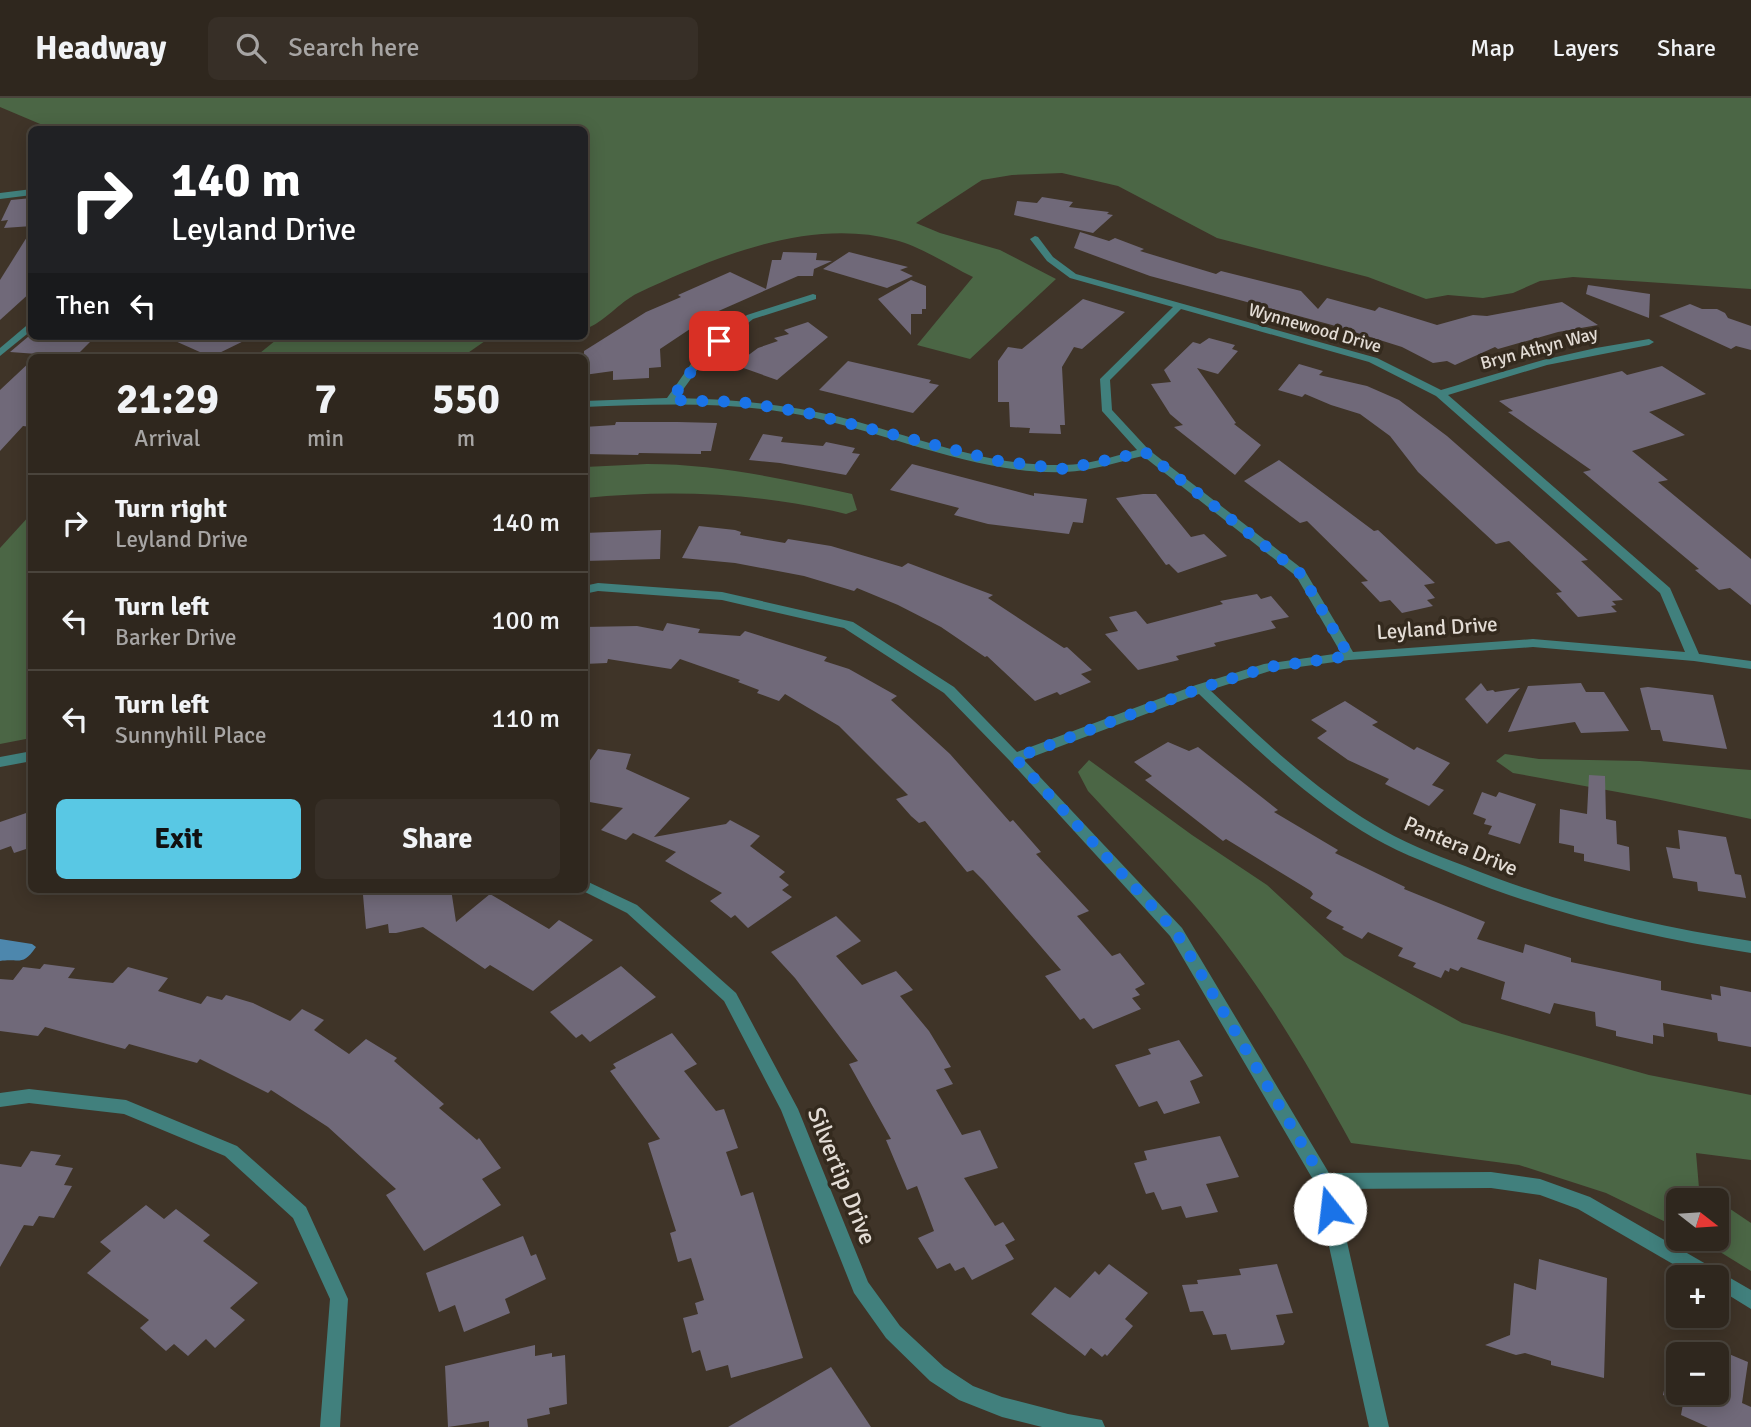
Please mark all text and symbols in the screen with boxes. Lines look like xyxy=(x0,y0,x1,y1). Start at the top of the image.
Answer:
search box xyxy=(208,17,698,80)
text: Headway xyxy=(35,28,166,69)
icon: search xyxy=(232,29,270,67)
text: Search here xyxy=(288,32,419,64)
text: Map xyxy=(1470,33,1515,63)
text: Layers xyxy=(1553,33,1619,63)
text: Share xyxy=(1657,33,1716,63)
text: 140 m xyxy=(171,150,301,210)
icon: right xyxy=(56,154,147,245)
text: Leyland Drive xyxy=(171,210,356,249)
icon: left xyxy=(124,287,162,325)
text: Then xyxy=(56,290,110,322)
street label: Wynnewood Drive xyxy=(1246,298,1384,358)
pin xyxy=(689,311,749,371)
icon: arrive xyxy=(700,322,738,360)
street label: Bryn Athyn Way xyxy=(1478,322,1601,374)
text: 21:29 xyxy=(116,374,219,425)
text: 7 xyxy=(314,374,337,425)
text: 550 xyxy=(432,374,500,425)
text: Arrival xyxy=(134,424,201,453)
text: min xyxy=(307,424,344,453)
text: m xyxy=(457,424,475,453)
text: Turn right xyxy=(115,493,227,525)
icon: right xyxy=(56,504,94,542)
text: 140 m xyxy=(491,507,560,539)
text: Leyland Drive xyxy=(115,525,248,554)
text: Turn left xyxy=(115,591,209,623)
icon: left xyxy=(56,602,94,640)
text: 100 m xyxy=(491,605,560,637)
street label: Leyland Drive xyxy=(1375,611,1499,645)
text: Barker Drive xyxy=(115,623,237,652)
text: Turn left xyxy=(115,689,209,721)
icon: left xyxy=(56,700,94,738)
text: 110 m xyxy=(491,703,560,735)
text: Sunnyhill Place xyxy=(115,721,267,750)
button: Exit xyxy=(56,799,301,879)
button: Share xyxy=(315,799,560,879)
street label: Pantera Drive xyxy=(1400,810,1522,882)
street label: Silvertip Drive xyxy=(801,1103,883,1249)
position arrow xyxy=(1293,1172,1367,1246)
north arrow xyxy=(1666,1188,1729,1251)
map controls xyxy=(1666,1188,1729,1405)
button: + xyxy=(1666,1265,1729,1328)
button: − xyxy=(1666,1342,1729,1405)

